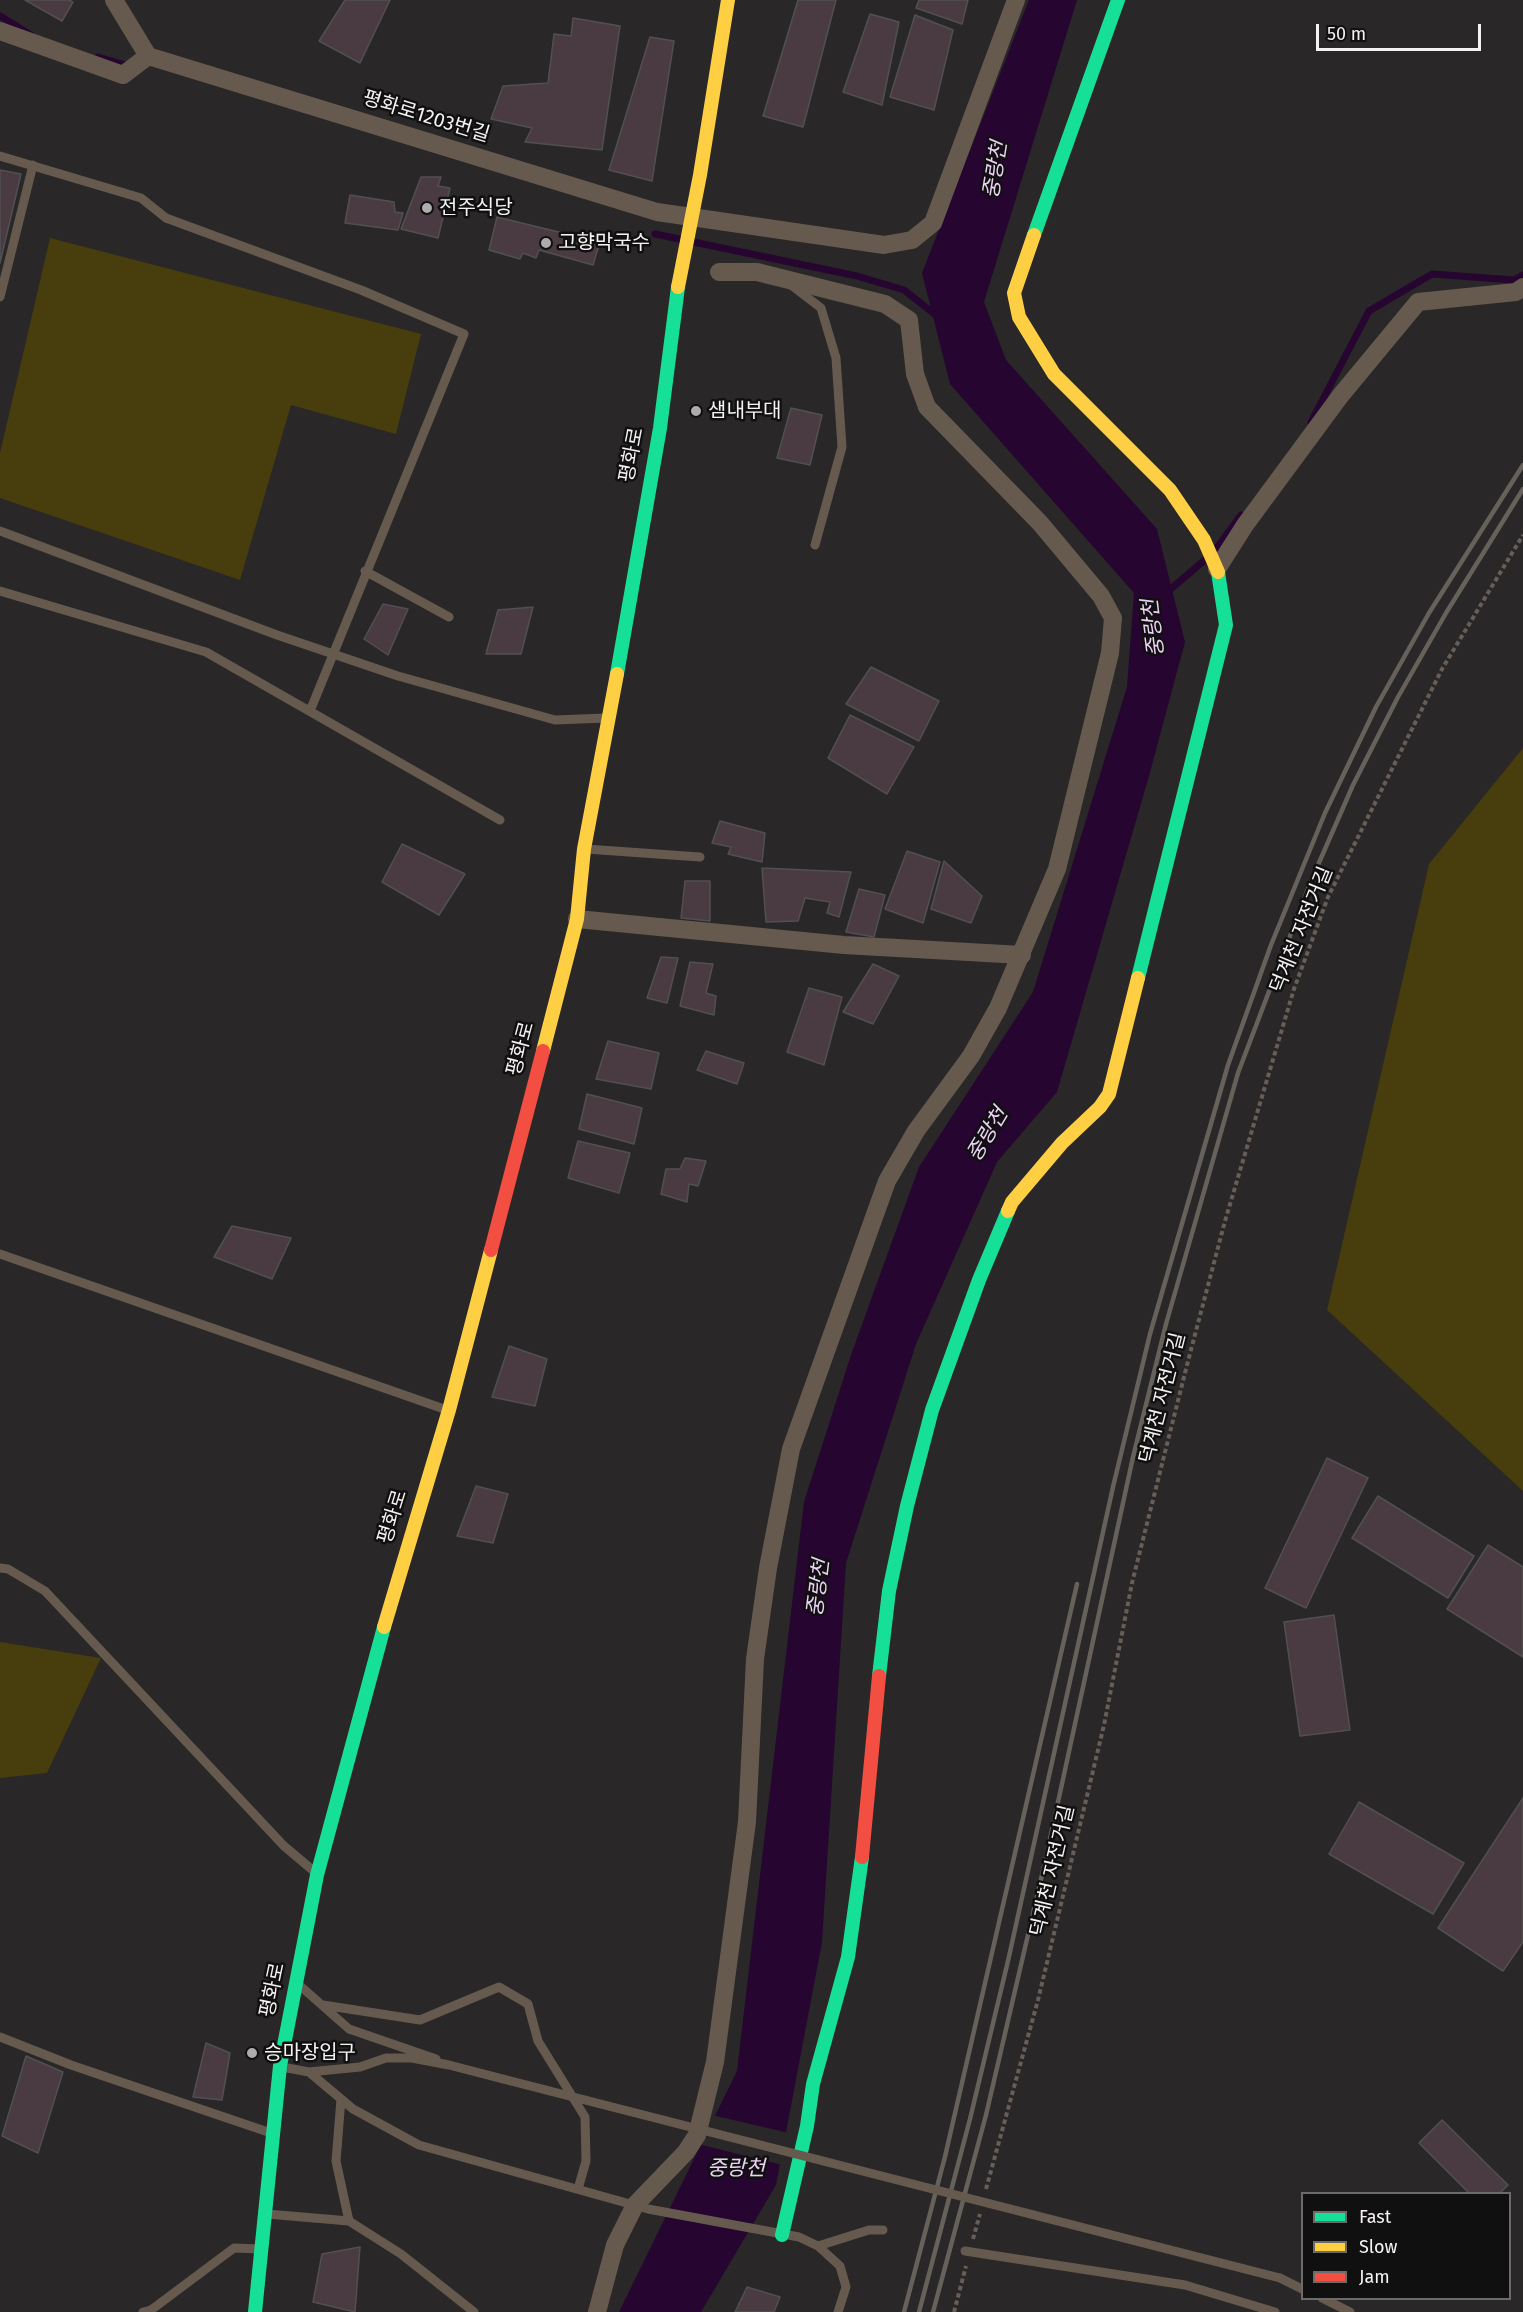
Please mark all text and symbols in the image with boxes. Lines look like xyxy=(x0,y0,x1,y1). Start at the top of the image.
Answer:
scale bar xyxy=(1319,12,1484,50)
text: 50 m xyxy=(1327,23,1366,45)
street label: 평화로1203번길 xyxy=(360,86,492,148)
water label: 중랑천 xyxy=(979,139,1013,201)
place label: 전주식당 xyxy=(439,196,513,220)
marker: 전주식당 xyxy=(420,201,434,215)
place label: 고향막국수 xyxy=(558,231,650,255)
marker: 고향막국수 xyxy=(539,236,553,250)
place label: 샘내부대 xyxy=(708,399,782,423)
marker: 샘내부대 xyxy=(689,404,703,418)
street label: 평화로 xyxy=(615,426,649,484)
water label: 중랑천 xyxy=(1138,598,1170,658)
street label: 덕계천 자전거길 xyxy=(1266,863,1338,997)
street label: 평화로 xyxy=(502,1019,540,1079)
water label: 중랑천 xyxy=(962,1104,1014,1166)
street label: 덕계천 자전거길 xyxy=(1135,1330,1191,1466)
street label: 평화로 xyxy=(373,1487,413,1547)
water label: 중랑천 xyxy=(803,1558,835,1618)
street label: 덕계천 자전거길 xyxy=(1026,1803,1080,1939)
street label: 평화로 xyxy=(256,1961,290,2019)
place label: 승마장입구 xyxy=(264,2041,356,2065)
marker: 승마장입구 xyxy=(245,2046,259,2060)
water label: 중랑천 xyxy=(707,2156,765,2182)
legend xyxy=(1301,2192,1511,2300)
text: Fast xyxy=(1359,2206,1391,2228)
text: Slow xyxy=(1359,2236,1397,2258)
text: Jam xyxy=(1359,2266,1390,2288)

